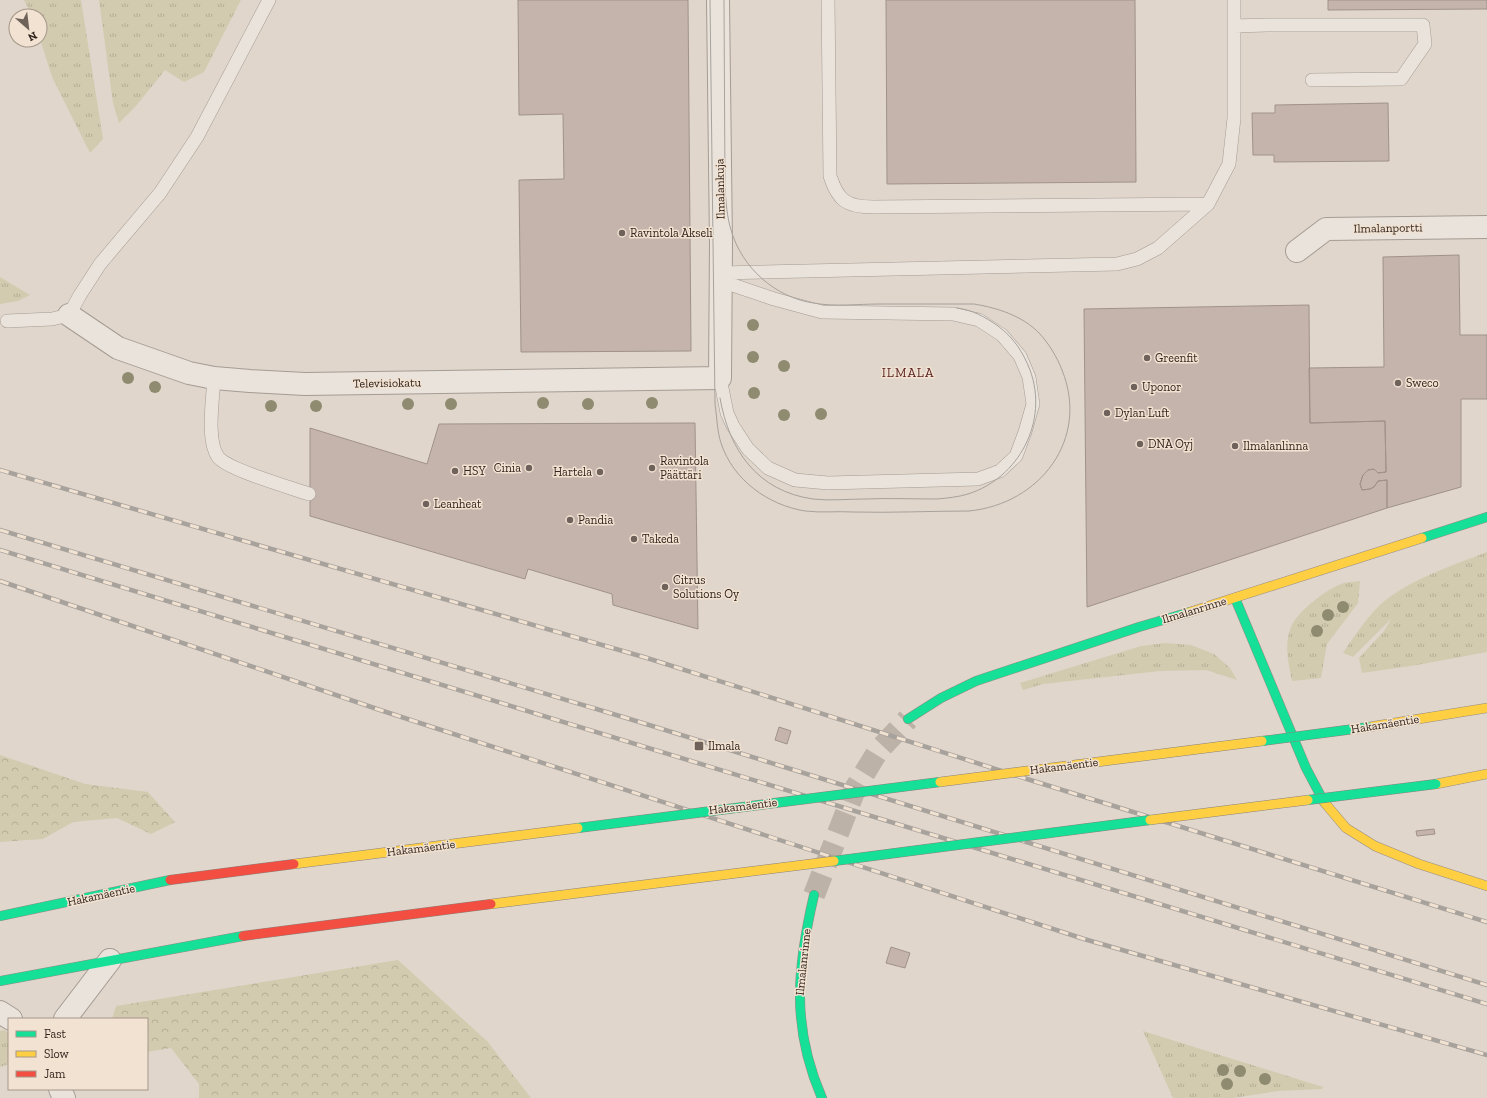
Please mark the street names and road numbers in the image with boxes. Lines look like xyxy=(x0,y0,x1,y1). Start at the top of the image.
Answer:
street label: Ilmalankuja xyxy=(712,158,729,220)
street label: Ilmalanportti xyxy=(1353,220,1423,236)
street label: Televisiokatu xyxy=(353,375,422,391)
street label: Ilmalanrinne xyxy=(1160,593,1228,626)
street label: Hakamäentie xyxy=(1350,712,1420,736)
street label: Hakamäentie xyxy=(1029,755,1099,777)
street label: Hakamäentie xyxy=(708,795,778,817)
street label: Hakamäentie xyxy=(386,837,456,859)
street label: Hakamäentie xyxy=(66,881,136,909)
street label: Ilmalanrinne xyxy=(793,928,813,996)

